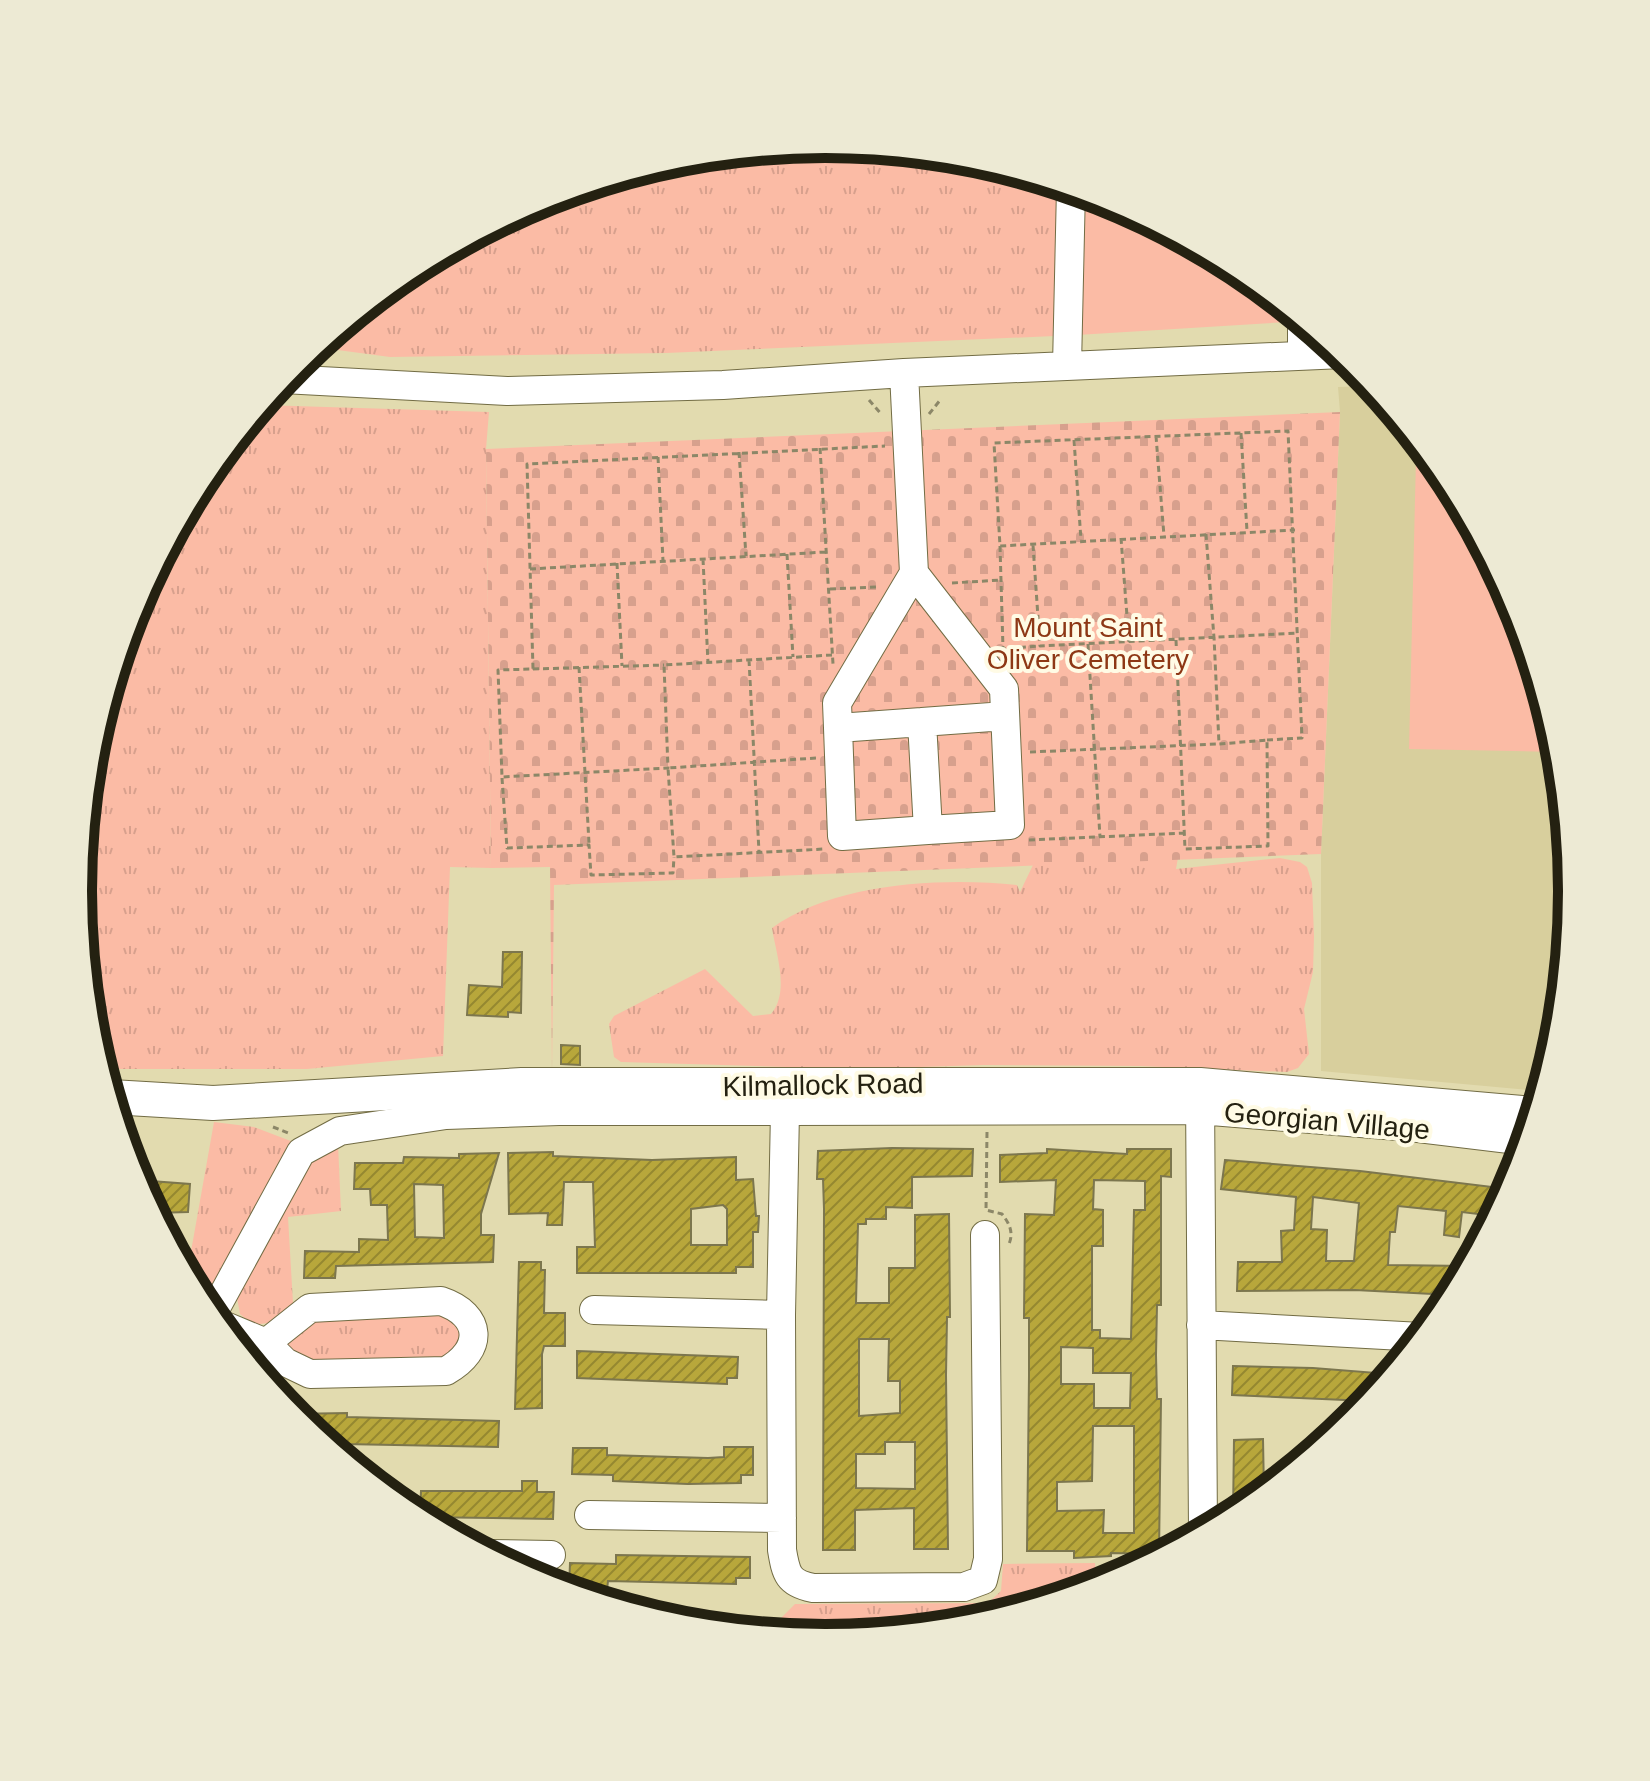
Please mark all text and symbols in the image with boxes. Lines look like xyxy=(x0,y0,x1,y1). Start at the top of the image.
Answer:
park label: Mount Saint Oliver Cemetery xyxy=(987,612,1189,675)
street label: Kilmallock Road xyxy=(722,1068,924,1102)
street label: Georgian Village xyxy=(1223,1097,1431,1145)

